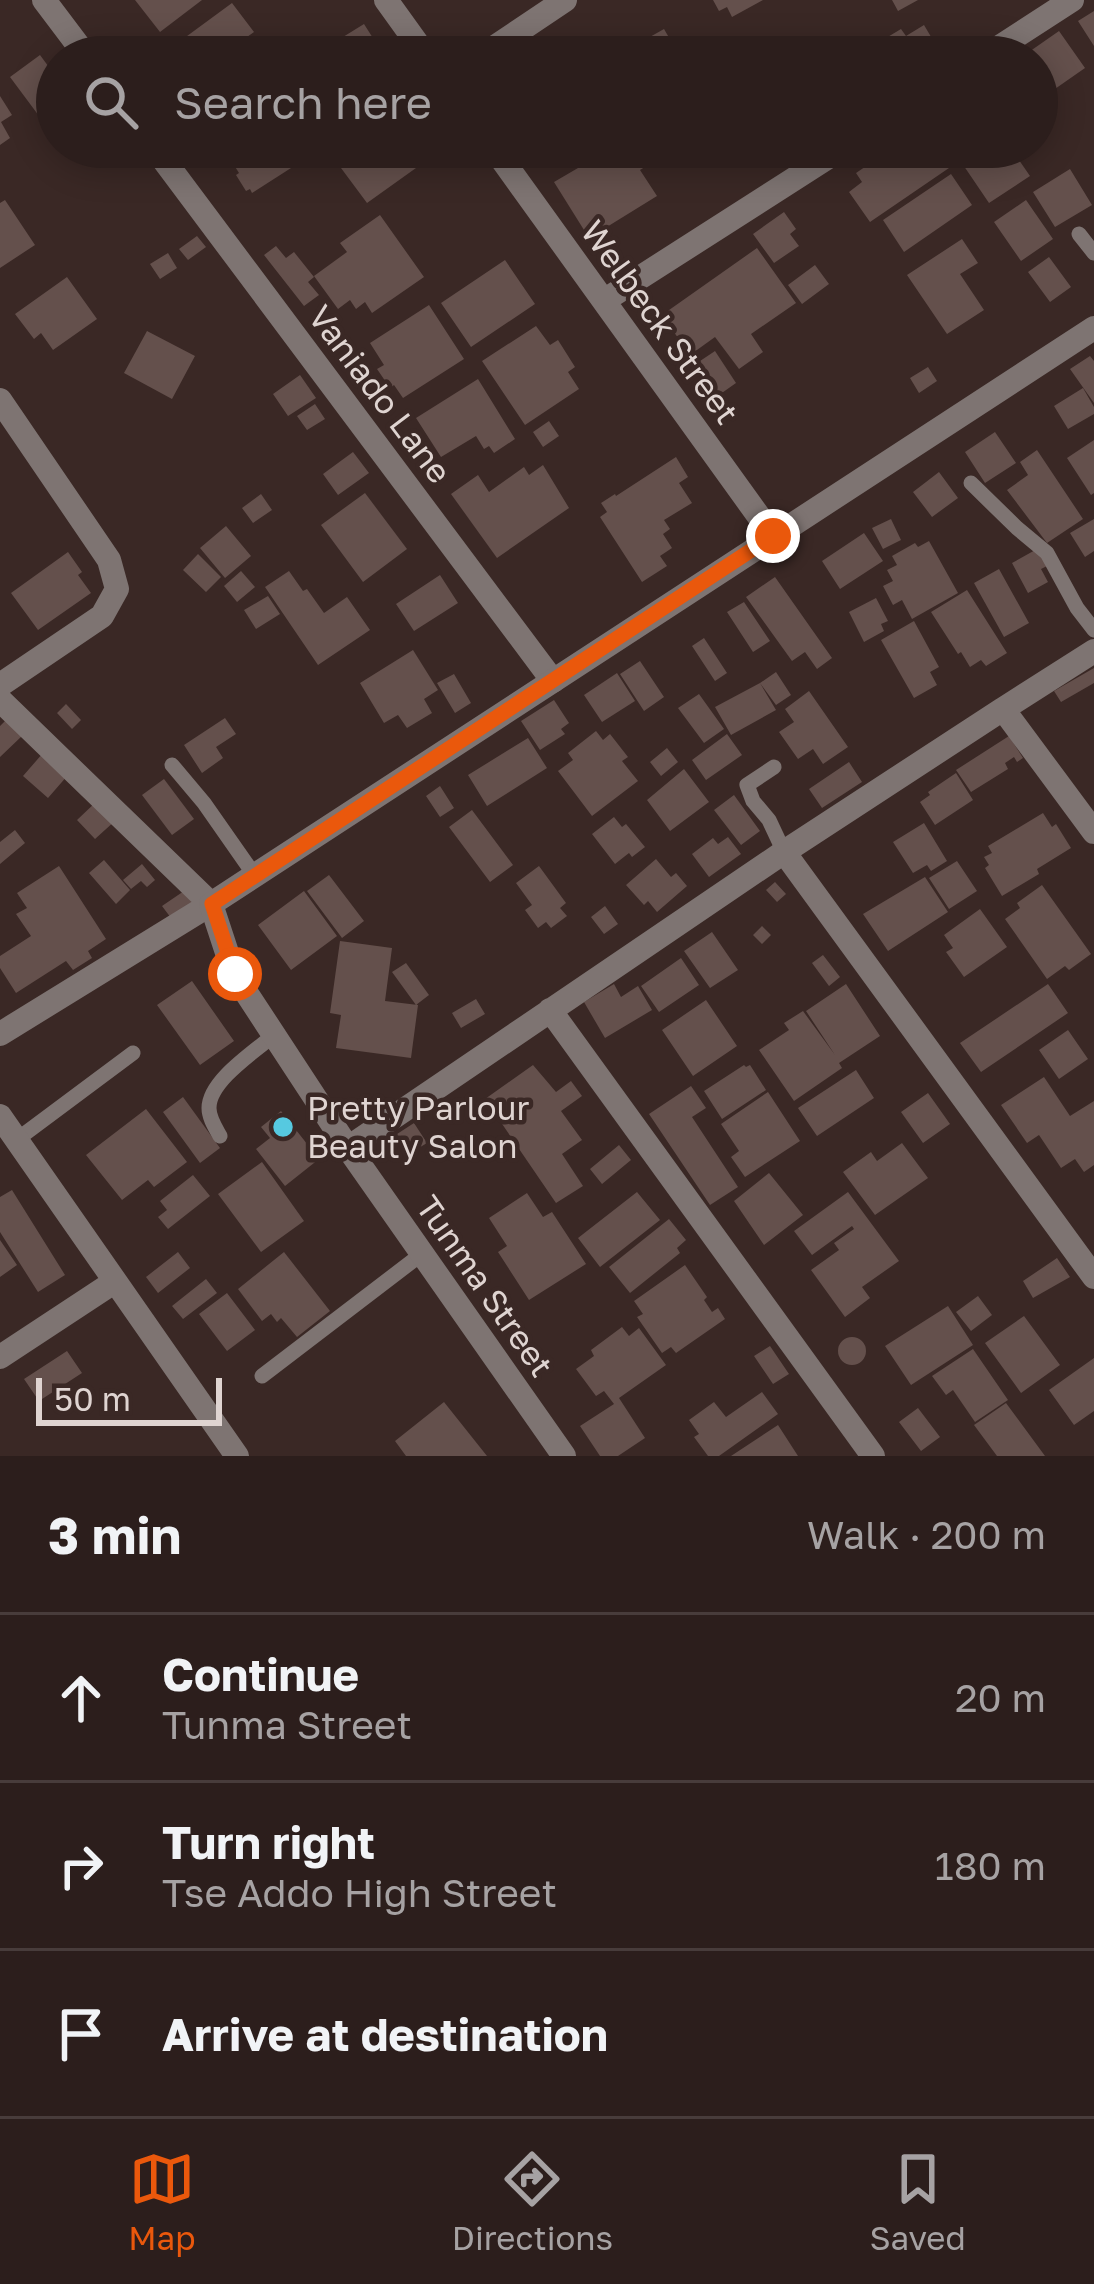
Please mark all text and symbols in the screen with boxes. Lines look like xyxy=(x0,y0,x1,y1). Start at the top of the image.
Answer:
search box xyxy=(36,36,1058,168)
icon: search xyxy=(78,69,144,135)
text: Search here xyxy=(174,75,432,129)
street label: Welbeck Street xyxy=(573,212,747,431)
street label: Vaniado Lane xyxy=(301,297,460,490)
route end xyxy=(746,509,800,563)
route start xyxy=(208,947,262,1001)
place label: Pretty Parlour Beauty Salon xyxy=(307,1088,530,1165)
marker: Pretty Parlour Beauty Salon xyxy=(270,1114,296,1140)
street label: Tunma Street xyxy=(409,1188,562,1384)
scale bar xyxy=(36,1372,222,1425)
text: 50 m xyxy=(54,1379,131,1418)
text: 3 min xyxy=(48,1504,181,1565)
text: Walk · 200 m xyxy=(807,1511,1046,1558)
text: Continue xyxy=(162,1647,359,1701)
icon: ahead xyxy=(48,1665,114,1731)
text: 20 m xyxy=(955,1674,1046,1721)
text: Tunma Street xyxy=(162,1701,412,1748)
text: Turn right xyxy=(162,1815,375,1869)
icon: right xyxy=(48,1833,114,1899)
text: 180 m xyxy=(935,1842,1046,1889)
text: Tse Addo High Street xyxy=(162,1869,557,1916)
icon: arrive xyxy=(48,2001,114,2067)
text: Arrive at destination xyxy=(162,2007,608,2061)
tab: Map xyxy=(128,2146,196,2257)
tab: Directions xyxy=(452,2146,613,2257)
tab: Saved xyxy=(869,2146,966,2257)

